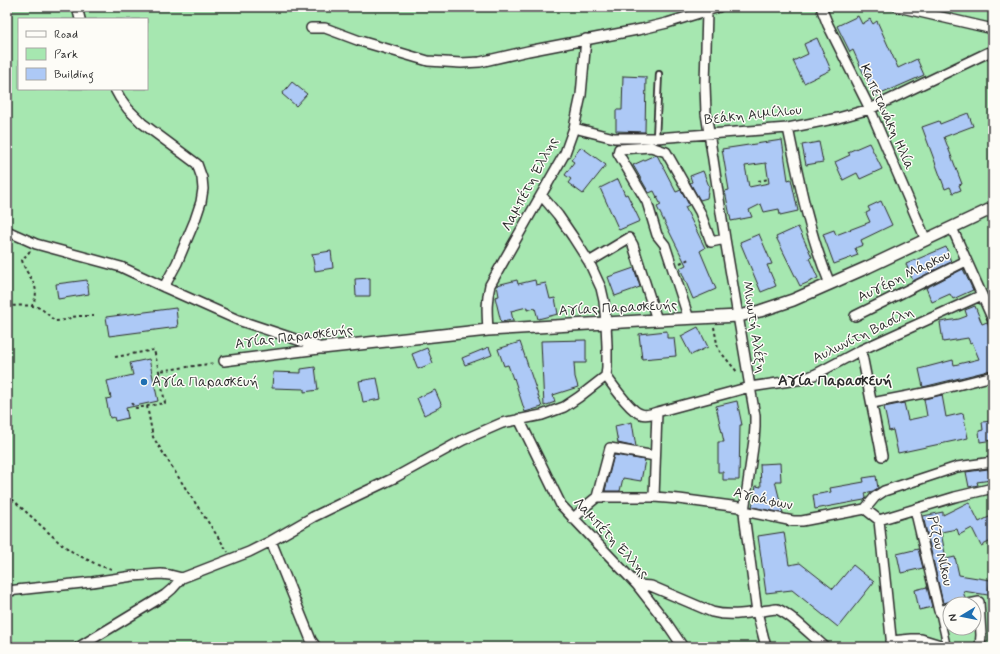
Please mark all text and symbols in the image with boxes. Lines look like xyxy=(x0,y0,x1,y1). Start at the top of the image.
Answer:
legend xyxy=(18,18,148,90)
text: Road xyxy=(54,27,78,43)
text: Park xyxy=(54,47,78,63)
street label: Καπετανάκη Ηλία xyxy=(856,61,918,173)
text: Building xyxy=(54,67,94,84)
street label: Βεάκη Αιμίλιου xyxy=(703,101,803,129)
street label: Λαμπέτη Έλλης xyxy=(497,133,562,234)
street label: Αυγέρη Μάρκου xyxy=(854,245,953,306)
street label: Μινωτή Αλέξη xyxy=(738,280,771,374)
street label: Αγίας Παρασκευής xyxy=(558,296,678,320)
street label: Αυλωνίτη Βασίλη xyxy=(810,303,916,367)
street label: Αγίας Παρασκευής xyxy=(234,321,354,353)
district label: Αγία Παρασκευή xyxy=(778,371,892,391)
place label: Αγία Παρασκευή xyxy=(152,373,258,391)
marker: Αγία Παρασκευή xyxy=(139,377,149,387)
street label: Αγράφων xyxy=(732,483,794,515)
street label: Λαμπέτη Έλλης xyxy=(569,493,654,582)
street label: Ρίζου Νίκου xyxy=(923,514,957,588)
north arrow xyxy=(942,596,982,636)
text: N xyxy=(946,613,961,622)

